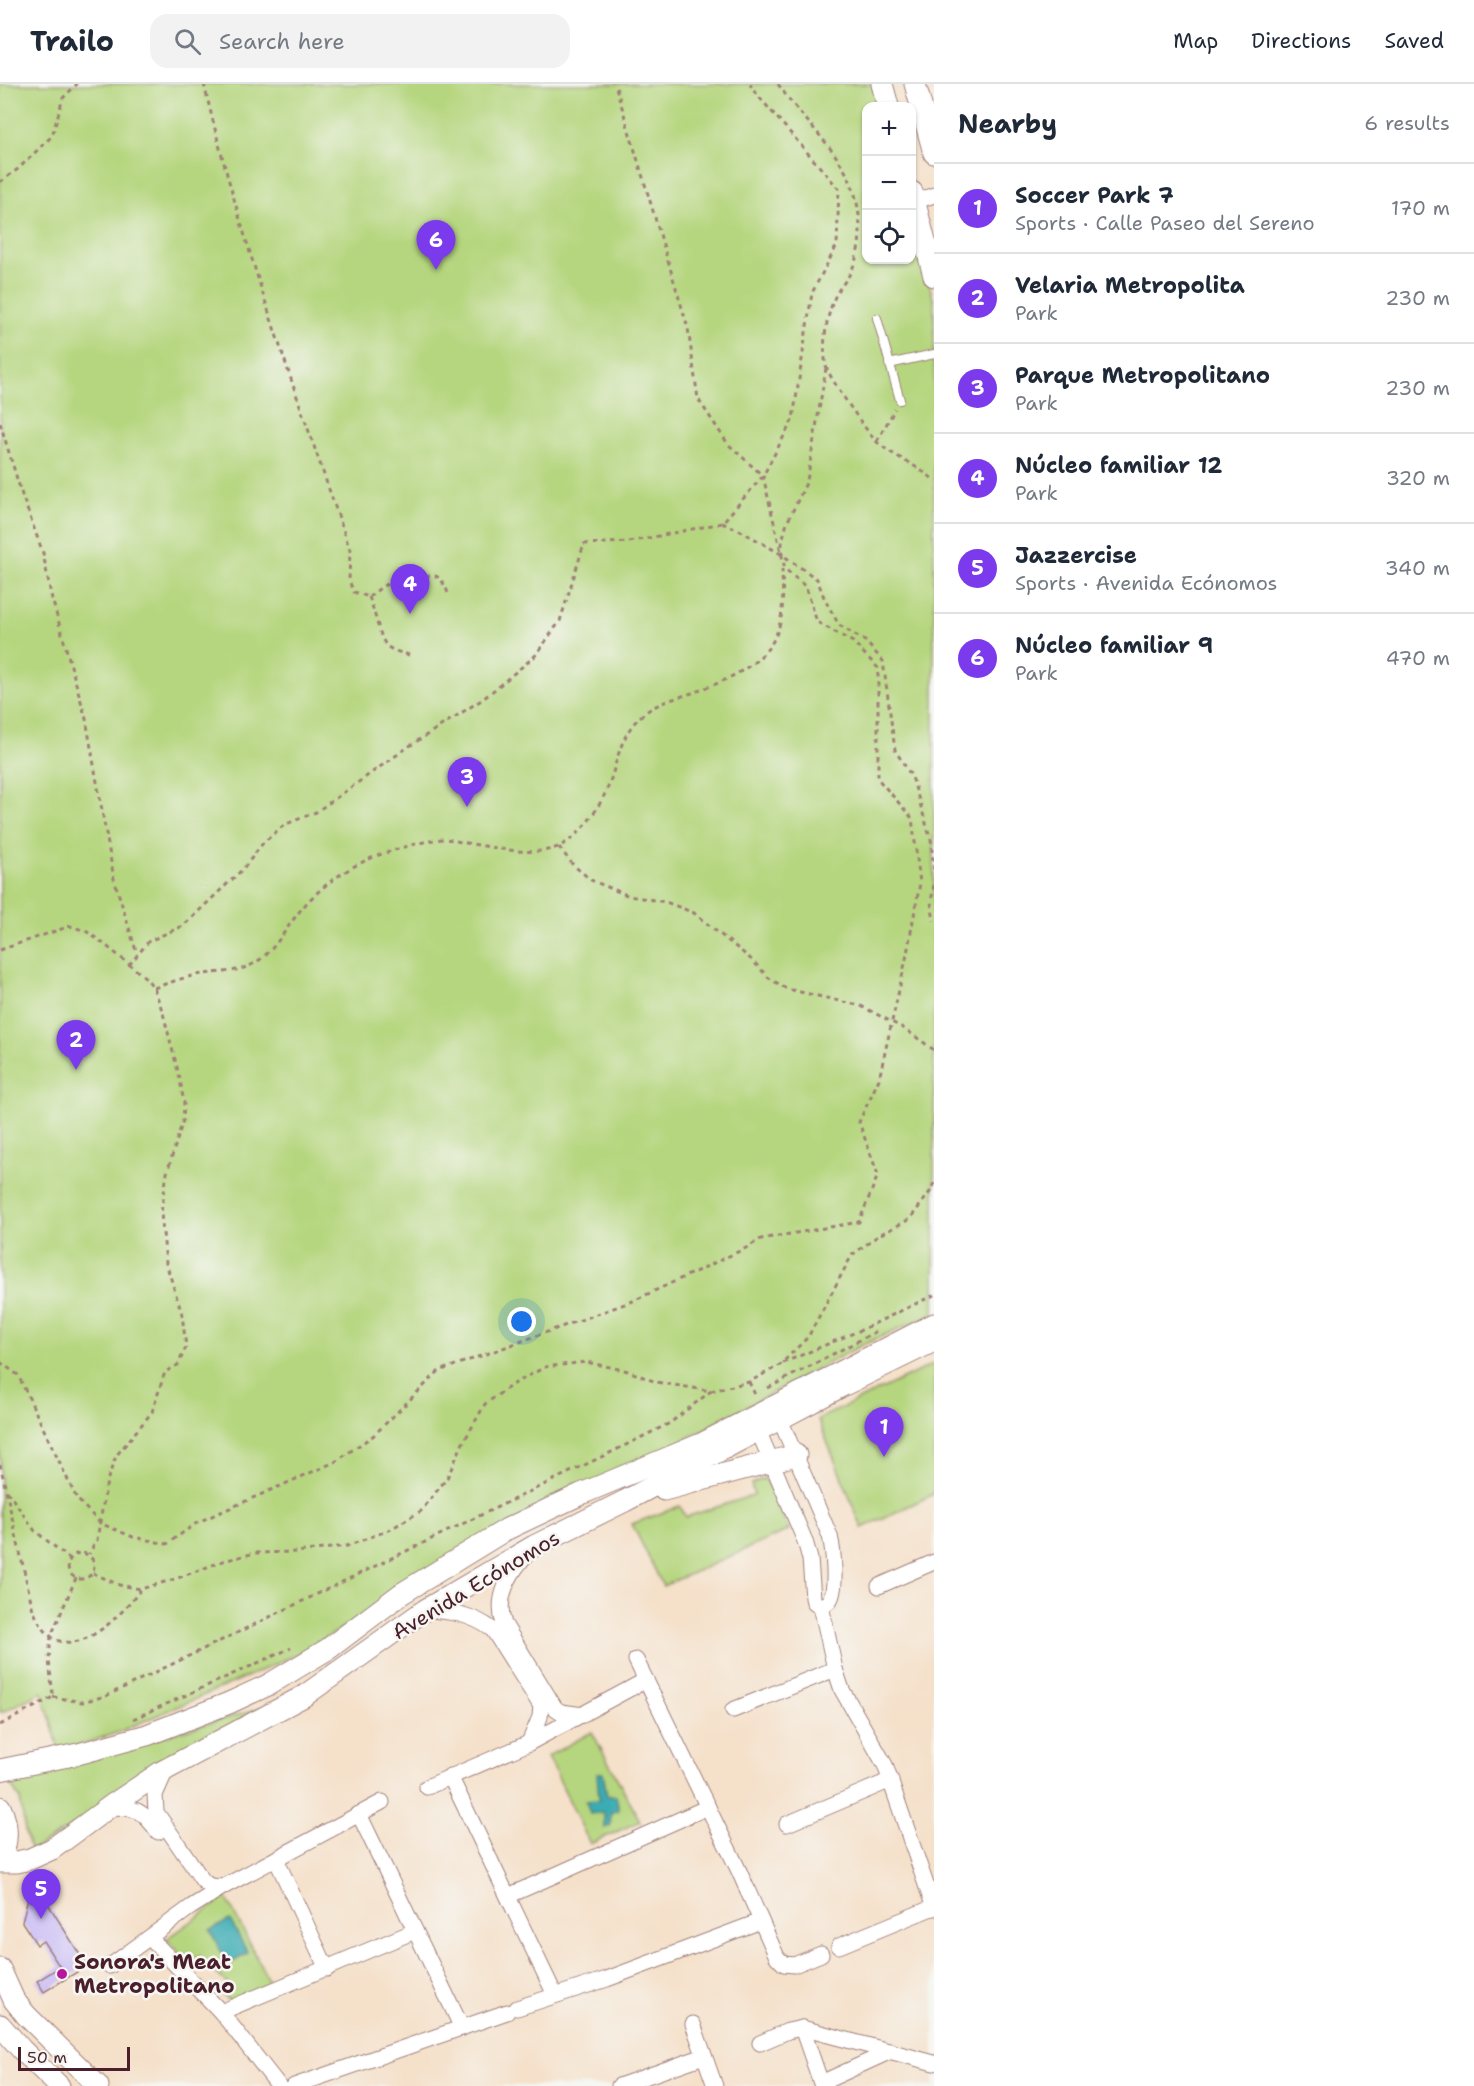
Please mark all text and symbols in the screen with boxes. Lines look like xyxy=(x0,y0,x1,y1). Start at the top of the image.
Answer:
search box xyxy=(150,14,570,68)
text: Trailo xyxy=(30,22,114,60)
icon: search xyxy=(171,25,204,58)
text: Search here xyxy=(219,27,345,56)
text: Map xyxy=(1173,27,1218,55)
text: Directions xyxy=(1251,27,1351,55)
text: Saved xyxy=(1384,27,1444,55)
map controls xyxy=(862,102,916,264)
button: + xyxy=(862,102,916,156)
text: Nearby xyxy=(958,106,1057,141)
text: 6 results xyxy=(1364,110,1450,136)
button: − xyxy=(862,156,916,210)
text: Soccer Park 7 xyxy=(1015,181,1174,210)
text: 1 xyxy=(973,195,982,221)
text: 170 m xyxy=(1391,195,1450,221)
button: locate xyxy=(862,210,916,264)
text: Sports · Calle Paseo del Sereno xyxy=(1015,210,1315,236)
pin: 6 xyxy=(416,220,456,270)
text: Velaria Metropolita xyxy=(1015,271,1245,300)
text: 2 xyxy=(971,285,985,311)
text: 230 m xyxy=(1385,285,1450,311)
text: Park xyxy=(1015,300,1058,326)
text: Parque Metropolitano xyxy=(1015,361,1270,390)
text: 3 xyxy=(971,375,985,401)
text: 230 m xyxy=(1385,375,1450,401)
text: Park xyxy=(1015,390,1058,416)
text: Núcleo familiar 12 xyxy=(1015,451,1222,480)
text: 4 xyxy=(971,465,985,491)
text: 320 m xyxy=(1386,465,1450,491)
text: Park xyxy=(1015,480,1058,506)
text: Jazzercise xyxy=(1015,541,1137,570)
text: 5 xyxy=(971,555,984,581)
text: 340 m xyxy=(1385,555,1450,581)
pin: 4 xyxy=(390,564,430,614)
text: Sports · Avenida Ecónomos xyxy=(1015,570,1277,596)
text: Núcleo familiar 9 xyxy=(1015,631,1213,660)
text: 6 xyxy=(971,645,985,671)
text: 470 m xyxy=(1386,645,1450,671)
text: Park xyxy=(1015,660,1058,686)
pin: 3 xyxy=(448,758,486,807)
pin: 2 xyxy=(56,1020,96,1070)
your location xyxy=(507,1307,536,1336)
pin: 1 xyxy=(864,1408,904,1457)
street label: Avenida Ecónomos xyxy=(387,1524,565,1646)
pin: 5 xyxy=(22,1870,60,1919)
place label: Sonora's Meat Metropolitano xyxy=(74,1948,235,2000)
marker: Sonora's Meat Metropolitano xyxy=(55,1967,69,1981)
scale bar xyxy=(18,2044,130,2072)
text: 50 m xyxy=(27,2047,67,2068)

